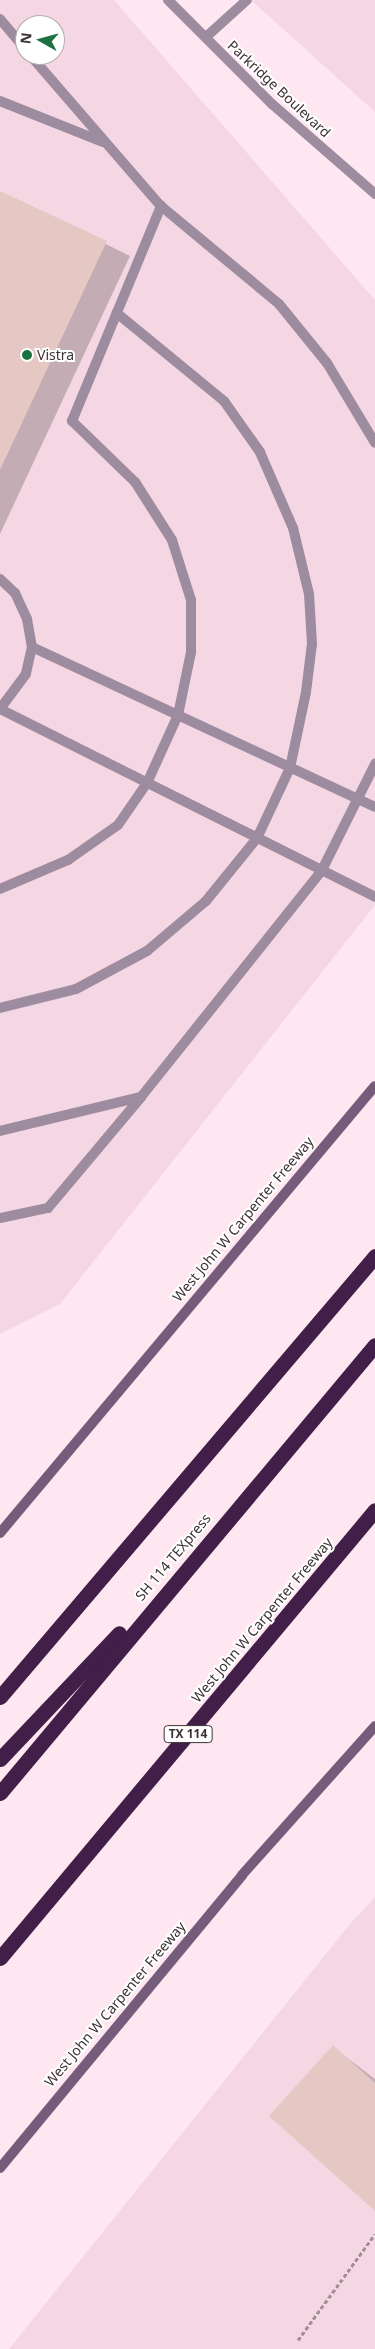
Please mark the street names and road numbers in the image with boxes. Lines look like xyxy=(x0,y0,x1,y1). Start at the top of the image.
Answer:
street label: Parkridge Boulevard xyxy=(224,37,334,141)
street label: West John W Carpenter Freeway xyxy=(169,1133,317,1305)
street label: SH 114 TEXpress xyxy=(132,1510,214,1604)
street label: West John W Carpenter Freeway xyxy=(188,1534,336,1706)
road number: TX 114 xyxy=(163,1725,213,1744)
street label: West John W Carpenter Freeway xyxy=(41,1918,189,2090)

